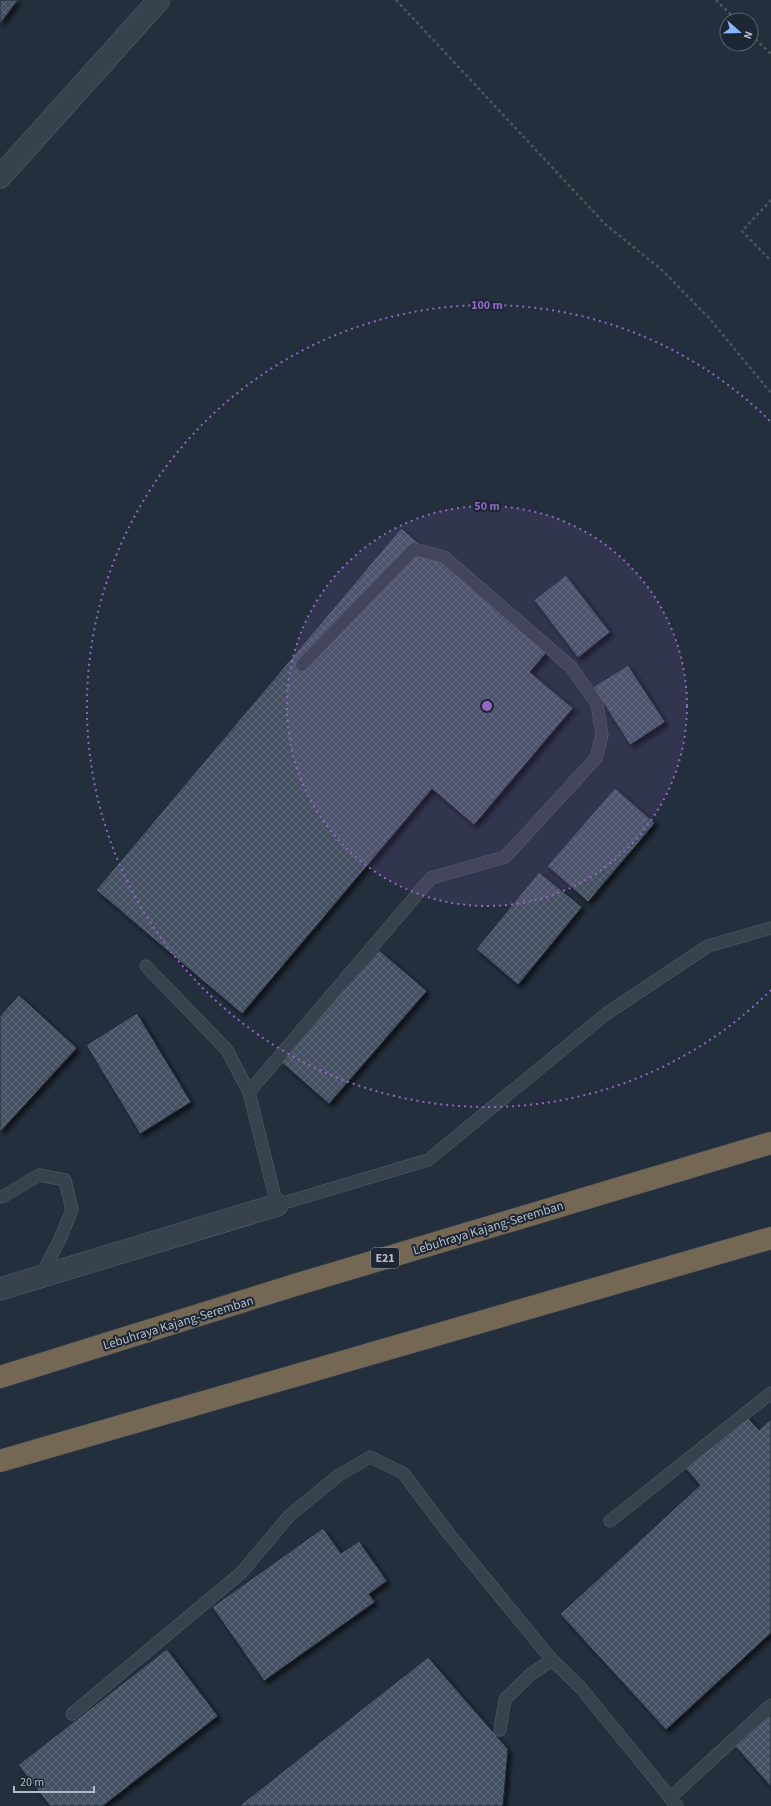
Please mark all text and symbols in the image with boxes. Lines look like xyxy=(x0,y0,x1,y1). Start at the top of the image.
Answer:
north arrow xyxy=(719,12,759,52)
text: N xyxy=(740,29,756,41)
text: 100 m xyxy=(471,297,503,314)
text: 50 m xyxy=(474,498,500,515)
centre of rings xyxy=(480,699,494,713)
street label: Lebuhraya Kajang-Seremban xyxy=(411,1196,566,1259)
road number: E21 xyxy=(371,1248,399,1268)
street label: Lebuhraya Kajang-Seremban xyxy=(101,1291,256,1354)
scale bar xyxy=(14,1768,94,1794)
text: 20 m xyxy=(20,1774,44,1791)

